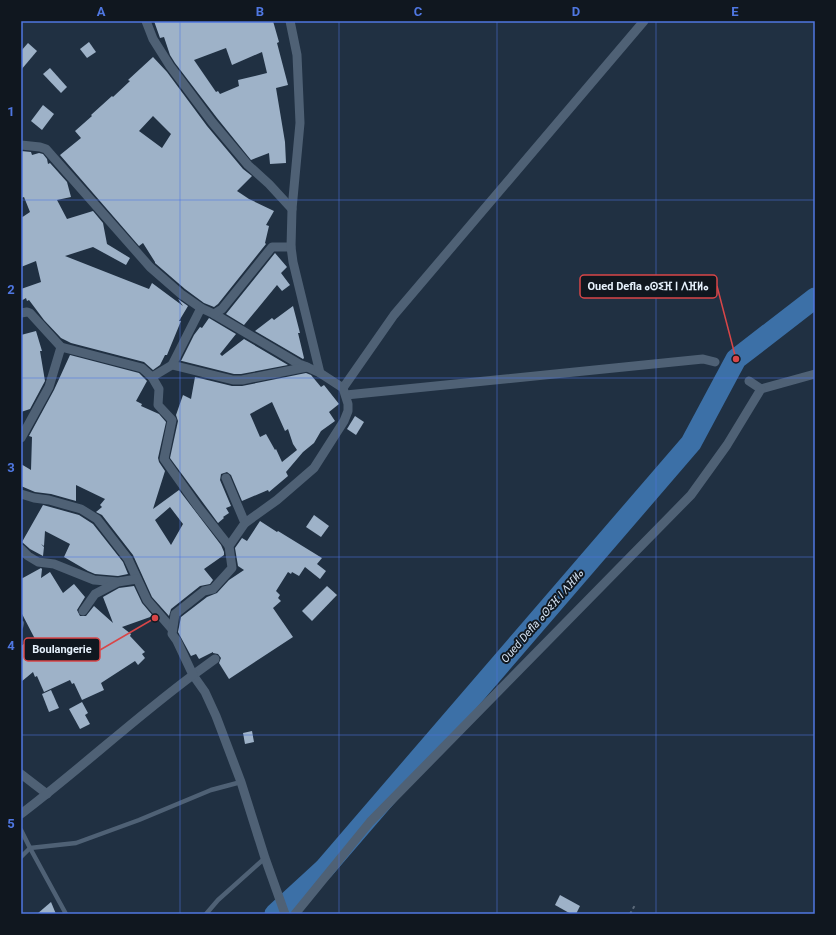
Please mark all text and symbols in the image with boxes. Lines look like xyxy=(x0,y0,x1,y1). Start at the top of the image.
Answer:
text: A xyxy=(97,4,106,19)
text: B xyxy=(256,4,264,19)
text: C xyxy=(414,4,423,19)
text: D xyxy=(572,4,580,19)
text: E xyxy=(731,4,739,19)
text: 1 xyxy=(7,104,15,119)
callout: Oued Defla ⴰⵙⵉⴼ ⵏ ⴷⴼⵍⴰ xyxy=(580,275,717,298)
text: Oued Defla ⴰⵙⵉⴼ ⵏ ⴷⴼⵍⴰ xyxy=(588,280,709,293)
text: 2 xyxy=(7,282,15,297)
text: 3 xyxy=(7,460,15,475)
water label: Oued Defla ⴰⵙⵉⴼ ⵏ ⴷⴼⵍⴰ xyxy=(499,567,587,665)
text: 4 xyxy=(7,638,15,653)
callout: Boulangerie xyxy=(24,638,100,661)
text: Boulangerie xyxy=(32,643,92,656)
text: 5 xyxy=(7,816,15,831)

